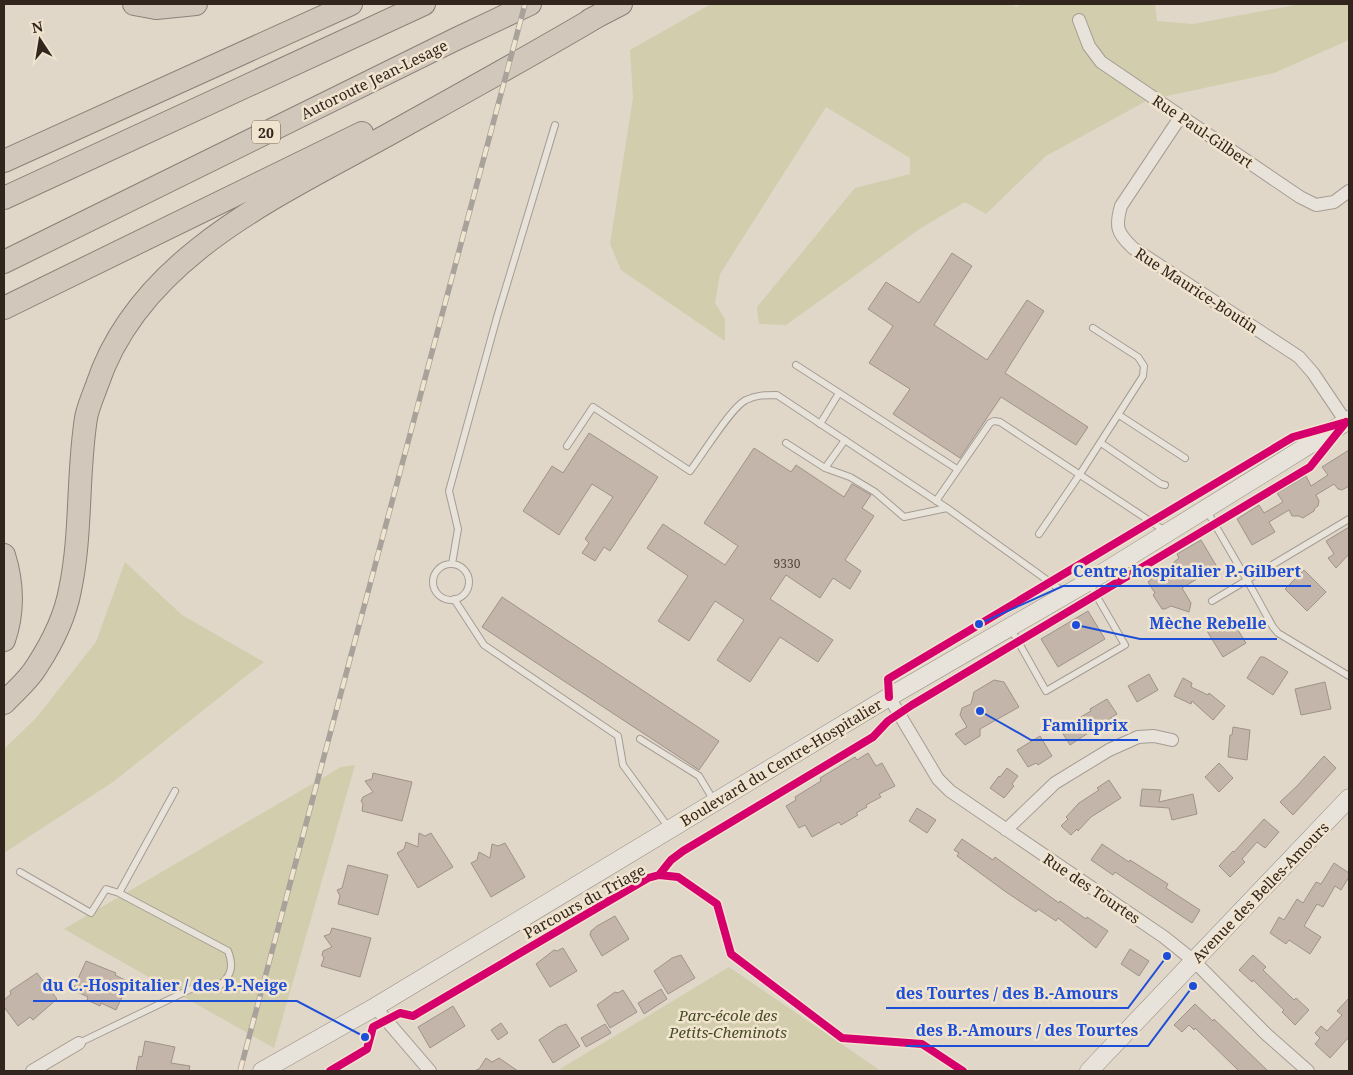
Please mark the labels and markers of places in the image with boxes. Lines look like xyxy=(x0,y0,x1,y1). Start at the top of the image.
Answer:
callout: Centre hospitalier P.-Gilbert xyxy=(1063,555,1311,586)
callout: Mèche Rebelle xyxy=(1140,608,1277,639)
callout: Familiprix xyxy=(1031,709,1138,740)
callout: du C.-Hospitalier / des P.-Neige xyxy=(33,970,297,1001)
callout: des Tourtes / des B.-Amours xyxy=(886,977,1128,1008)
callout: des B.-Amours / des Tourtes xyxy=(906,1015,1148,1046)

